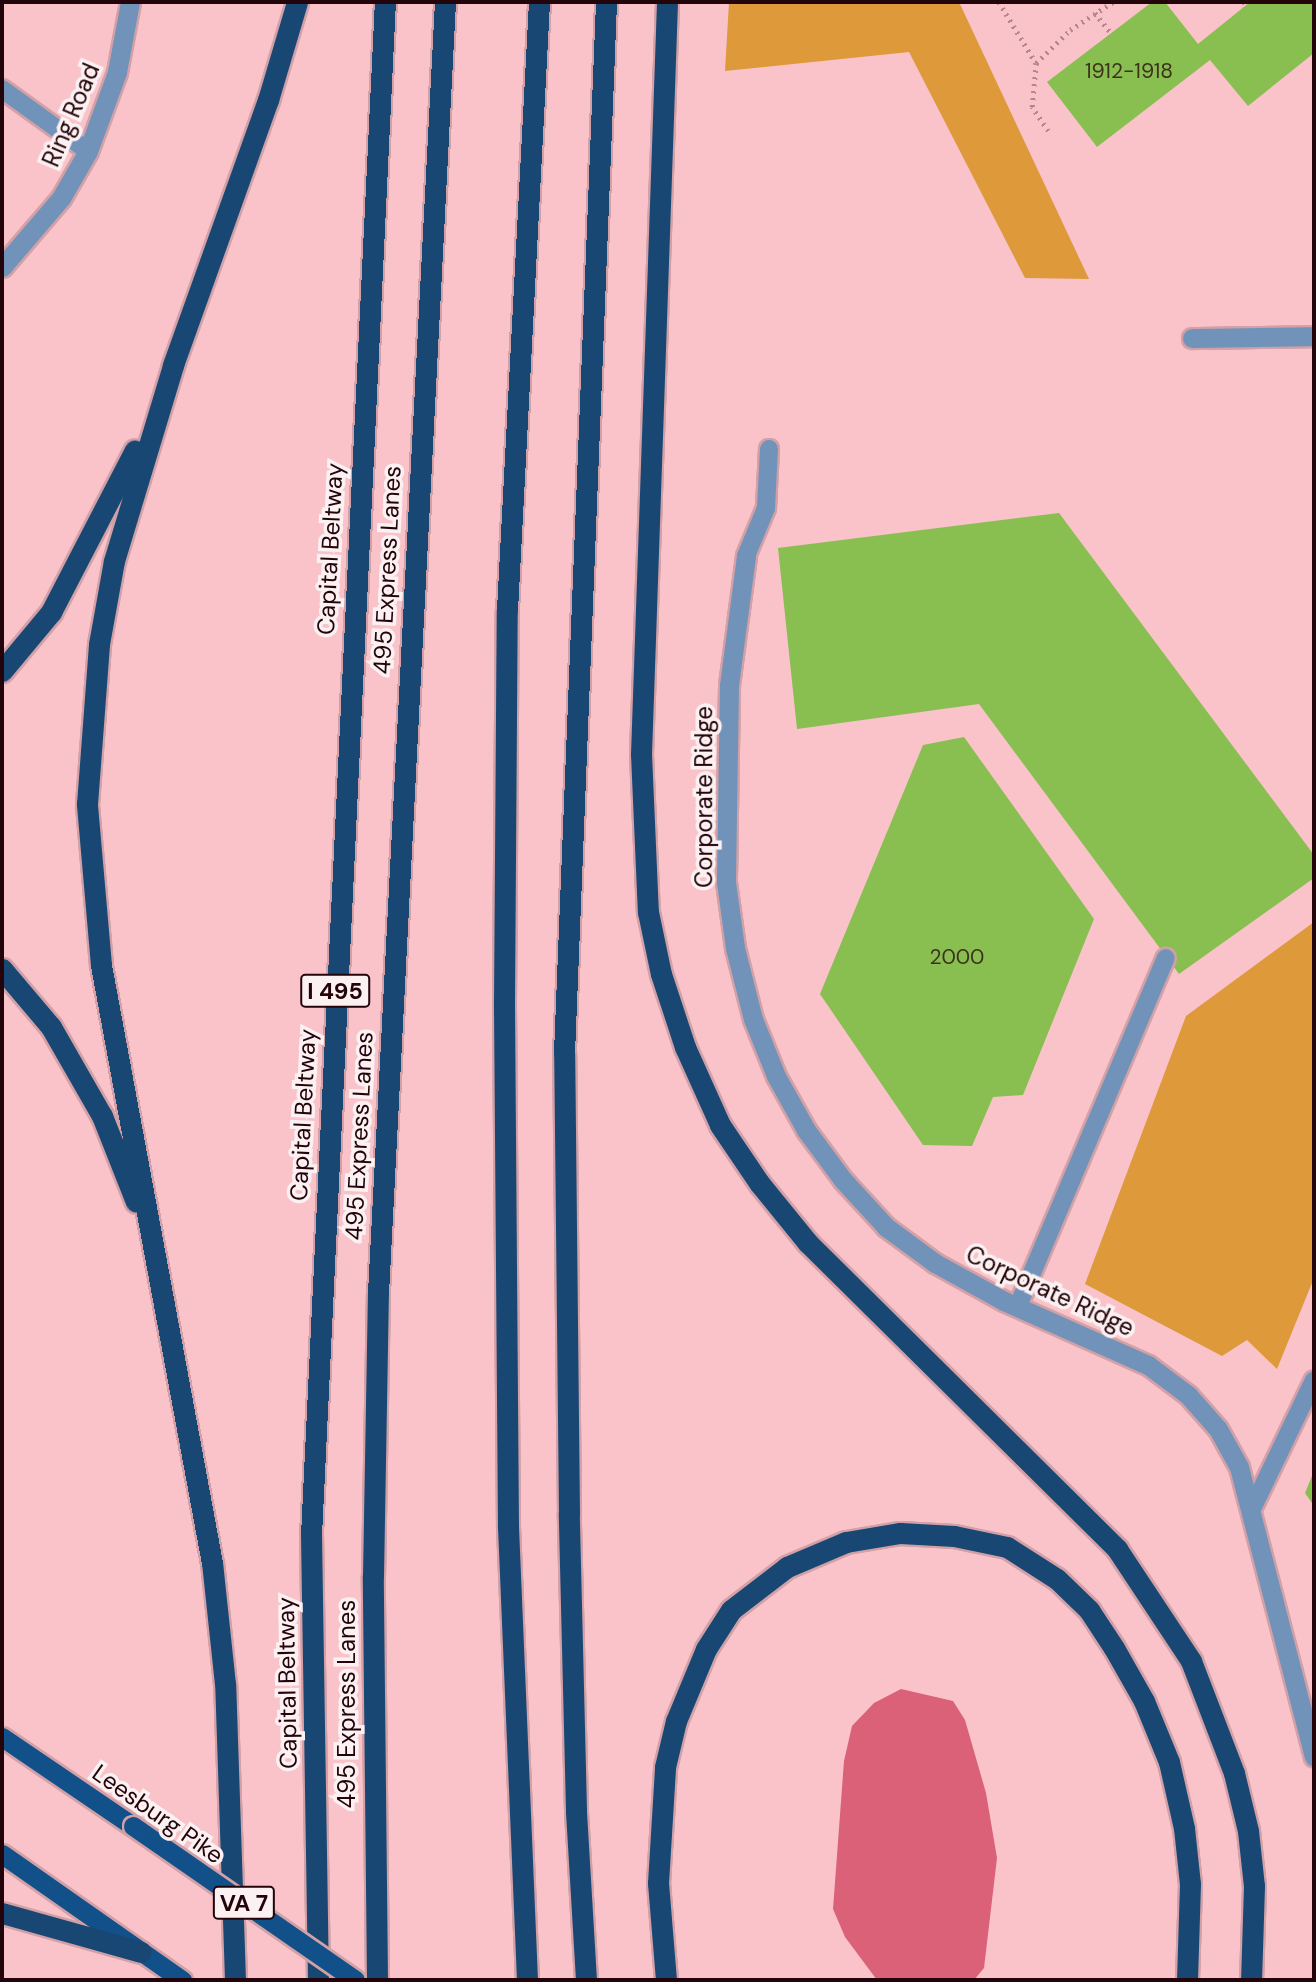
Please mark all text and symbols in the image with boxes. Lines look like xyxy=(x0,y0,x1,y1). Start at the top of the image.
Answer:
house number: 1912-1918 xyxy=(1085,58,1173,84)
street label: Ring Road xyxy=(36,59,106,171)
street label: Capital Beltway xyxy=(311,462,349,636)
street label: 495 Express Lanes xyxy=(367,465,407,675)
street label: Corporate Ridge xyxy=(690,706,718,888)
house number: 2000 xyxy=(930,944,984,970)
road number: I 495 xyxy=(300,972,370,1010)
street label: Capital Beltway xyxy=(284,1028,322,1202)
street label: 495 Express Lanes xyxy=(339,1031,379,1241)
street label: Corporate Ridge xyxy=(961,1240,1139,1342)
street label: Capital Beltway xyxy=(271,1597,303,1769)
street label: 495 Express Lanes xyxy=(333,1600,361,1808)
street label: Leesburg Pike xyxy=(87,1758,229,1870)
road number: VA 7 xyxy=(212,1884,276,1922)

